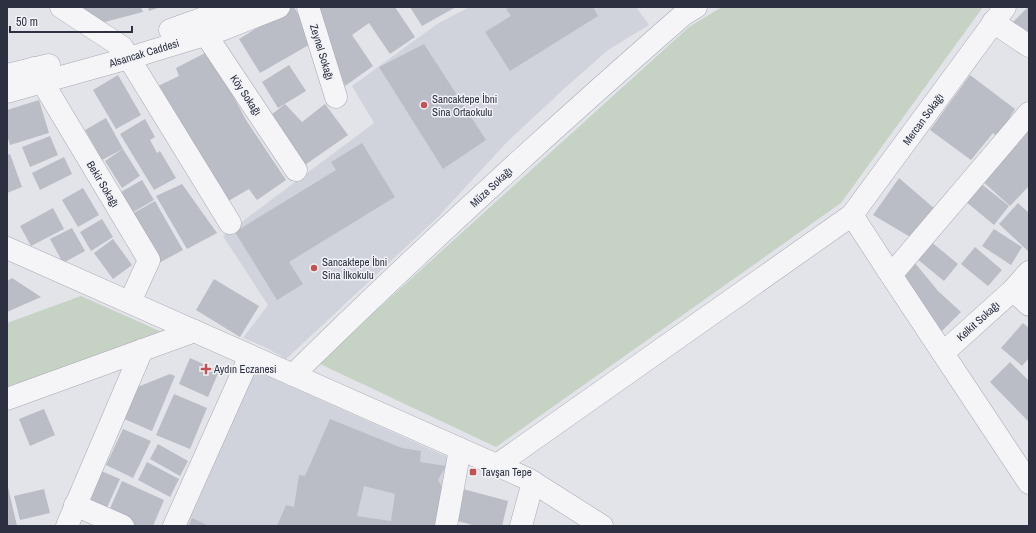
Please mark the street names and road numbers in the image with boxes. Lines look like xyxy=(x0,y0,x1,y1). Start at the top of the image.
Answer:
street label: Zeynel Sokağı xyxy=(307,22,337,82)
street label: Alsancak Caddesi xyxy=(106,36,181,71)
street label: Köy Sokağı xyxy=(227,72,265,118)
street label: Mercan Sokağı xyxy=(900,90,946,148)
street label: Bekir Sokağı xyxy=(84,158,122,210)
street label: Müze Sokağı xyxy=(467,164,515,210)
street label: Kelkit Sokağı xyxy=(954,298,1002,344)

